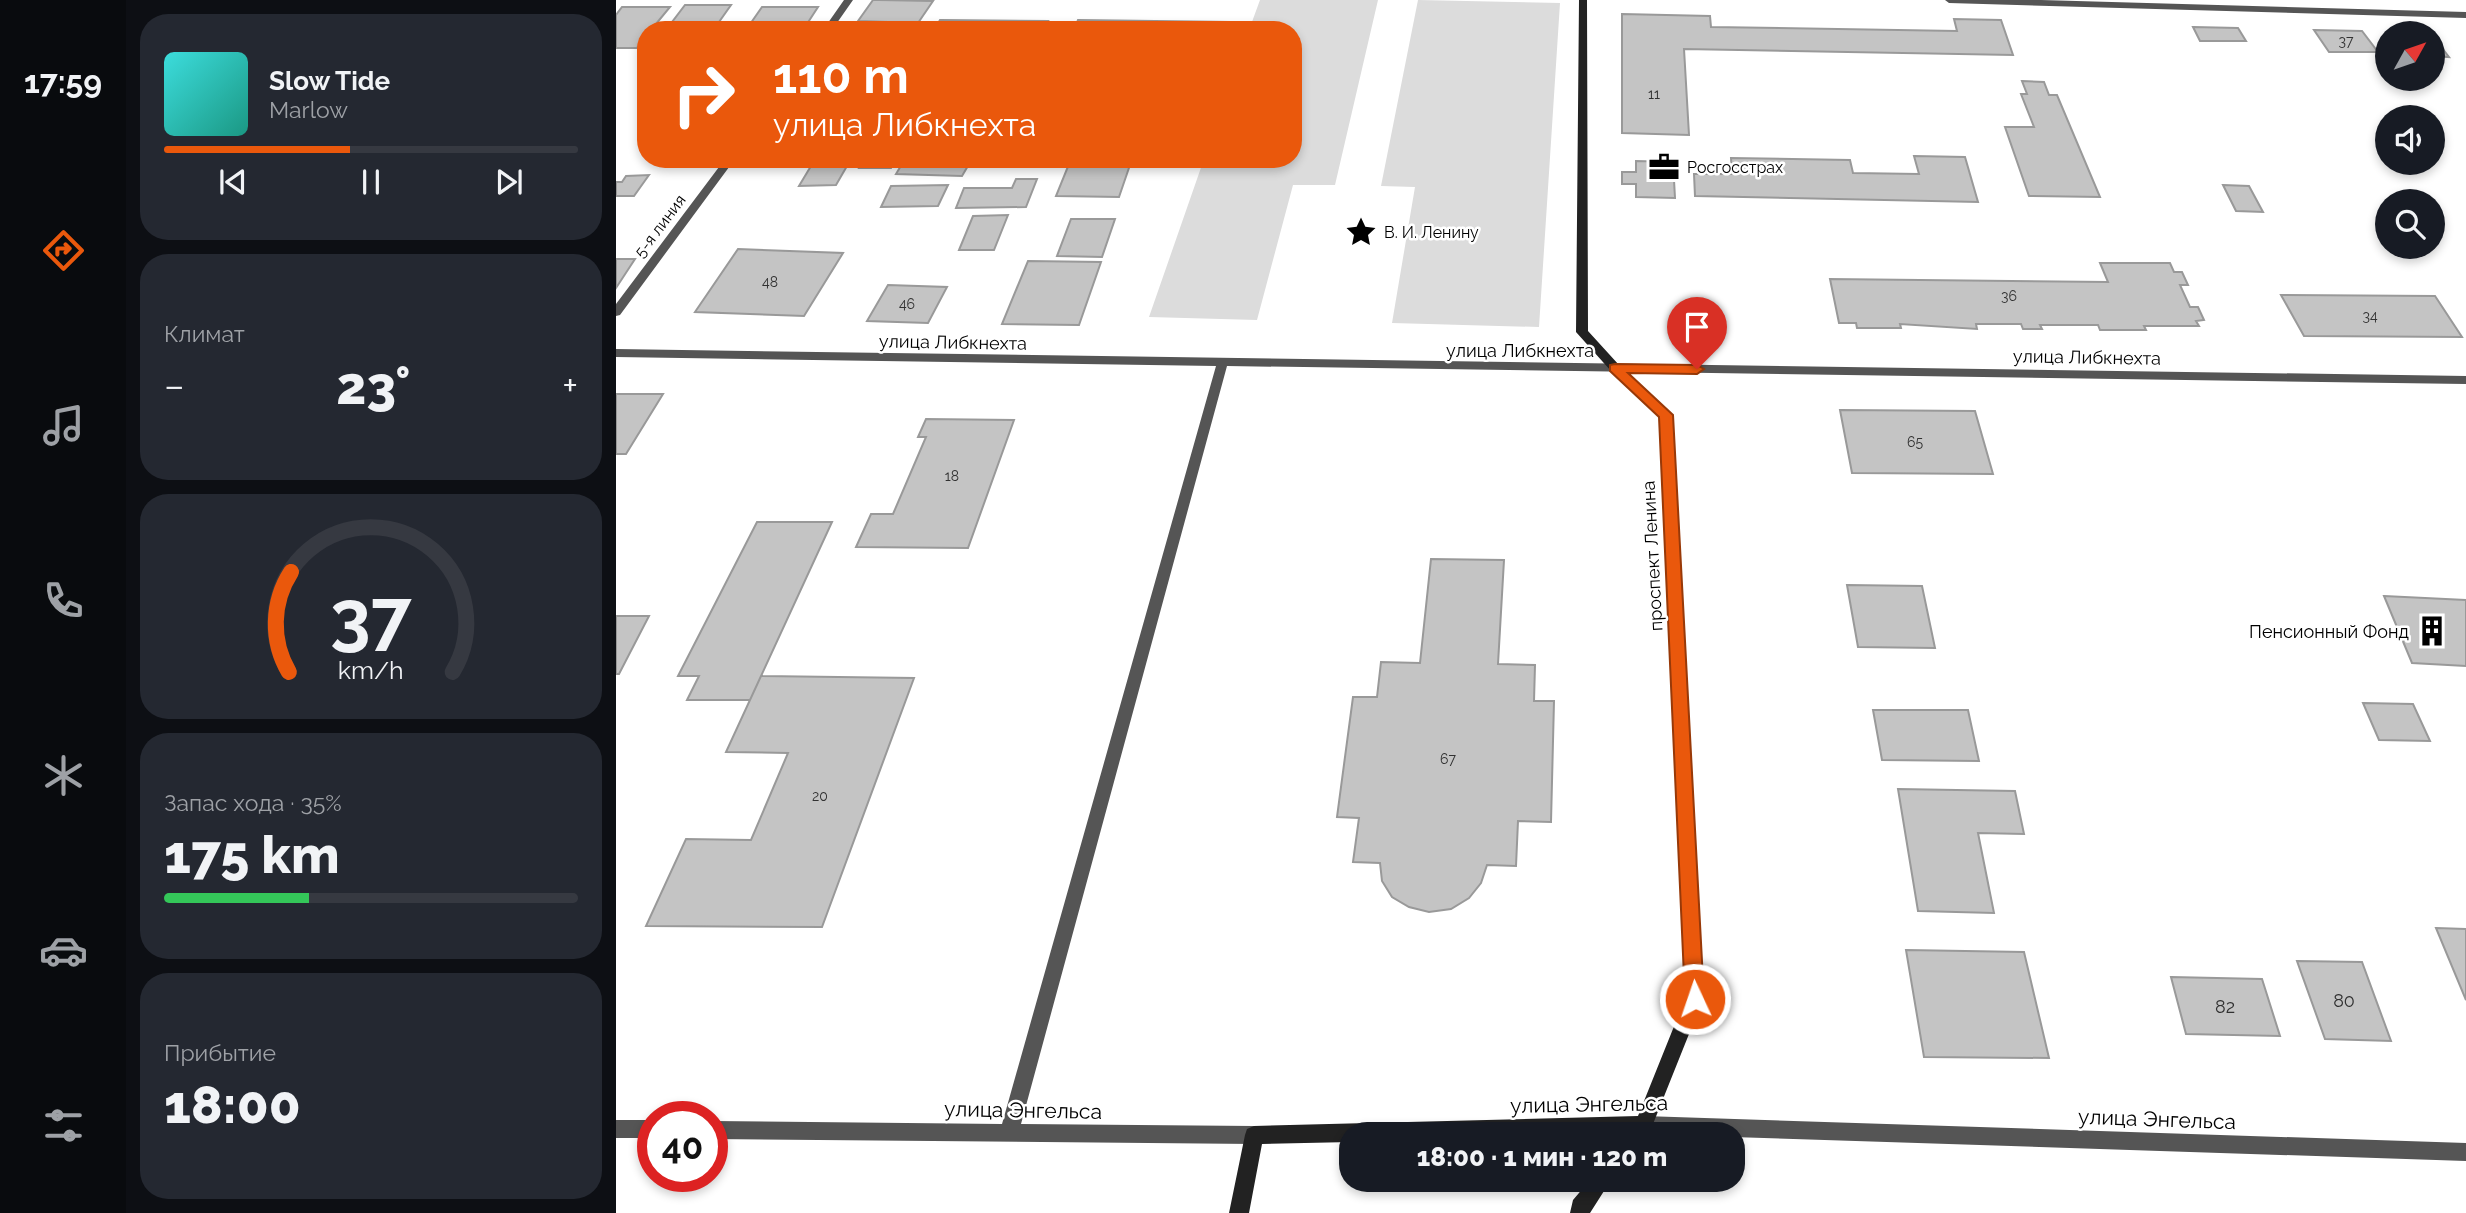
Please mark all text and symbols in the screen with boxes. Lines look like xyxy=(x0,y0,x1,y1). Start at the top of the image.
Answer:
north arrow xyxy=(2375,21,2445,91)
map controls xyxy=(2375,21,2445,259)
house number: 37 xyxy=(2339,33,2354,49)
text: 110 m xyxy=(773,47,909,104)
icon: right xyxy=(658,49,749,140)
text: 17:59 xyxy=(24,63,102,100)
text: Slow Tide xyxy=(269,66,390,96)
house number: 11 xyxy=(1648,86,1660,102)
text: Marlow xyxy=(269,96,348,123)
button: sound xyxy=(2375,105,2445,175)
text: улица Либкнехта xyxy=(773,106,1036,143)
office icon: Росгосстрах xyxy=(1647,150,1681,184)
place label: Росгосстрах xyxy=(1687,158,1783,177)
icon: previous xyxy=(214,163,252,201)
icon: pause xyxy=(352,163,390,201)
icon: next xyxy=(490,163,528,201)
button: search xyxy=(2375,189,2445,259)
street label: 5-я линия xyxy=(630,191,690,261)
place icon: В. И. Ленину xyxy=(1344,215,1378,249)
place label: В. И. Ленину xyxy=(1384,223,1479,242)
icon: directions xyxy=(39,226,88,275)
house number: 48 xyxy=(762,274,778,290)
house number: 36 xyxy=(2001,288,2017,304)
house number: 46 xyxy=(899,296,915,312)
pin xyxy=(1667,297,1727,369)
icon: arrive xyxy=(1678,308,1716,346)
house number: 34 xyxy=(2362,308,2378,324)
text: Климат xyxy=(164,320,245,347)
street label: улица Либкнехта xyxy=(879,330,1027,354)
street label: улица Либкнехта xyxy=(1446,340,1594,361)
street label: улица Либкнехта xyxy=(2013,345,2161,369)
text: 23° xyxy=(336,355,410,416)
text: − xyxy=(164,363,184,408)
text: + xyxy=(562,363,578,408)
icon: music xyxy=(39,401,88,450)
house number: 65 xyxy=(1907,434,1923,450)
house number: 18 xyxy=(945,468,959,484)
street label: проспект Ленина xyxy=(1638,480,1666,632)
text: 37 xyxy=(330,575,412,660)
icon: phone xyxy=(39,576,88,625)
building icon: Пенсионный Фонд xyxy=(2415,614,2449,648)
place label: Пенсионный Фонд xyxy=(2249,621,2409,642)
text: km/h xyxy=(338,655,404,685)
icon: climate xyxy=(39,751,88,800)
house number: 67 xyxy=(1440,751,1456,767)
house number: 20 xyxy=(812,788,828,804)
text: Запас хода · 35% xyxy=(164,789,342,816)
text: 175 km xyxy=(164,824,340,885)
icon: car xyxy=(39,926,88,975)
position arrow xyxy=(1658,962,1732,1036)
house number: 80 xyxy=(2333,990,2355,1011)
house number: 82 xyxy=(2215,996,2235,1017)
text: Прибытие xyxy=(164,1039,276,1066)
text: 18:00 xyxy=(164,1074,301,1135)
street label: улица Энгельса xyxy=(1510,1090,1668,1118)
street label: улица Энгельса xyxy=(944,1096,1102,1124)
icon: filters xyxy=(39,1101,88,1150)
speed limit sign: 40 xyxy=(637,1101,728,1192)
street label: улица Энгельса xyxy=(2078,1104,2236,1134)
text: 18:00 · 1 мин · 120 m xyxy=(1417,1142,1667,1172)

